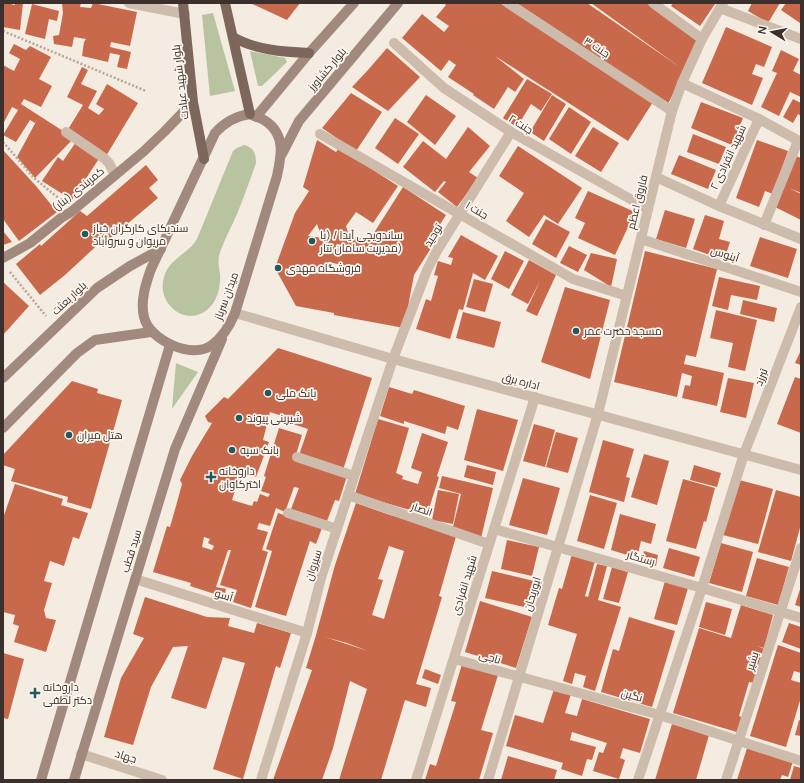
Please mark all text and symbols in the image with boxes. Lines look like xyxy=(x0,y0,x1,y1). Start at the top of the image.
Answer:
north arrow xyxy=(752,12,792,52)
text: N xyxy=(754,25,770,35)
street label: جنت ۳ xyxy=(581,33,613,60)
street label: بلوار شهید عبادت xyxy=(167,44,192,120)
street label: بلوار کشاورز xyxy=(303,44,349,94)
street label: جنت ۲ xyxy=(506,110,536,137)
street label: شهید انفرادی ۲ xyxy=(706,122,749,192)
street label: کمربندی (بنار) xyxy=(48,163,107,214)
street label: فاروق اعظم xyxy=(623,173,651,231)
street label: جنت ۱ xyxy=(463,197,491,222)
place label: سندیکای کارگران خباز مریوان و سروآباد xyxy=(92,220,188,248)
street label: توحید xyxy=(420,220,445,249)
place label: ساندویچی آیدا / (با مدیریت سامان تتار) xyxy=(319,227,403,255)
marker: سندیکای کارگران خباز مریوان و سروآباد xyxy=(80,229,90,239)
marker: ساندویچی آیدا / (با مدیریت سامان تتار) xyxy=(307,236,317,246)
street label: آبنوس xyxy=(709,242,741,265)
place label: فروشگاه مهدی xyxy=(286,260,361,275)
marker: فروشگاه مهدی xyxy=(273,263,283,273)
street label: میدان سرباز xyxy=(210,270,241,323)
street label: بلوار بعثت xyxy=(48,277,89,318)
place label: مسجد حضرت عمر xyxy=(583,323,662,338)
marker: مسجد حضرت عمر xyxy=(571,326,581,336)
street label: تبرزد xyxy=(750,366,771,388)
street label: اداره برق xyxy=(501,368,542,393)
place label: بانک ملی xyxy=(276,385,317,400)
marker: بانک ملی xyxy=(263,388,273,398)
place label: شیرینی پیوند xyxy=(247,410,302,425)
marker: شیرینی پیوند xyxy=(234,413,244,423)
place label: هتل میران xyxy=(77,427,123,442)
marker: هتل میران xyxy=(64,430,74,440)
place label: بانک سپه xyxy=(240,442,279,457)
marker: بانک سپه xyxy=(227,445,237,455)
place label: داروخانه اخترکاوان xyxy=(219,463,261,491)
marker: داروخانه اخترکاوان xyxy=(206,472,216,482)
street label: انصار xyxy=(409,498,435,519)
street label: سید قطب xyxy=(117,527,144,574)
street label: رستگار xyxy=(624,546,657,569)
street label: سیروان xyxy=(300,547,325,582)
street label: شهید انفرادی xyxy=(447,553,480,617)
street label: ابوریحان xyxy=(519,575,544,613)
street label: آسو xyxy=(213,585,235,604)
street label: ناجی xyxy=(477,646,503,667)
street label: بشیر xyxy=(741,649,762,673)
place label: داروخانه دکتر لطفی xyxy=(43,679,92,707)
street label: نگین xyxy=(620,684,645,705)
marker: داروخانه دکتر لطفی xyxy=(30,688,40,698)
street label: جهاد xyxy=(113,745,139,766)

